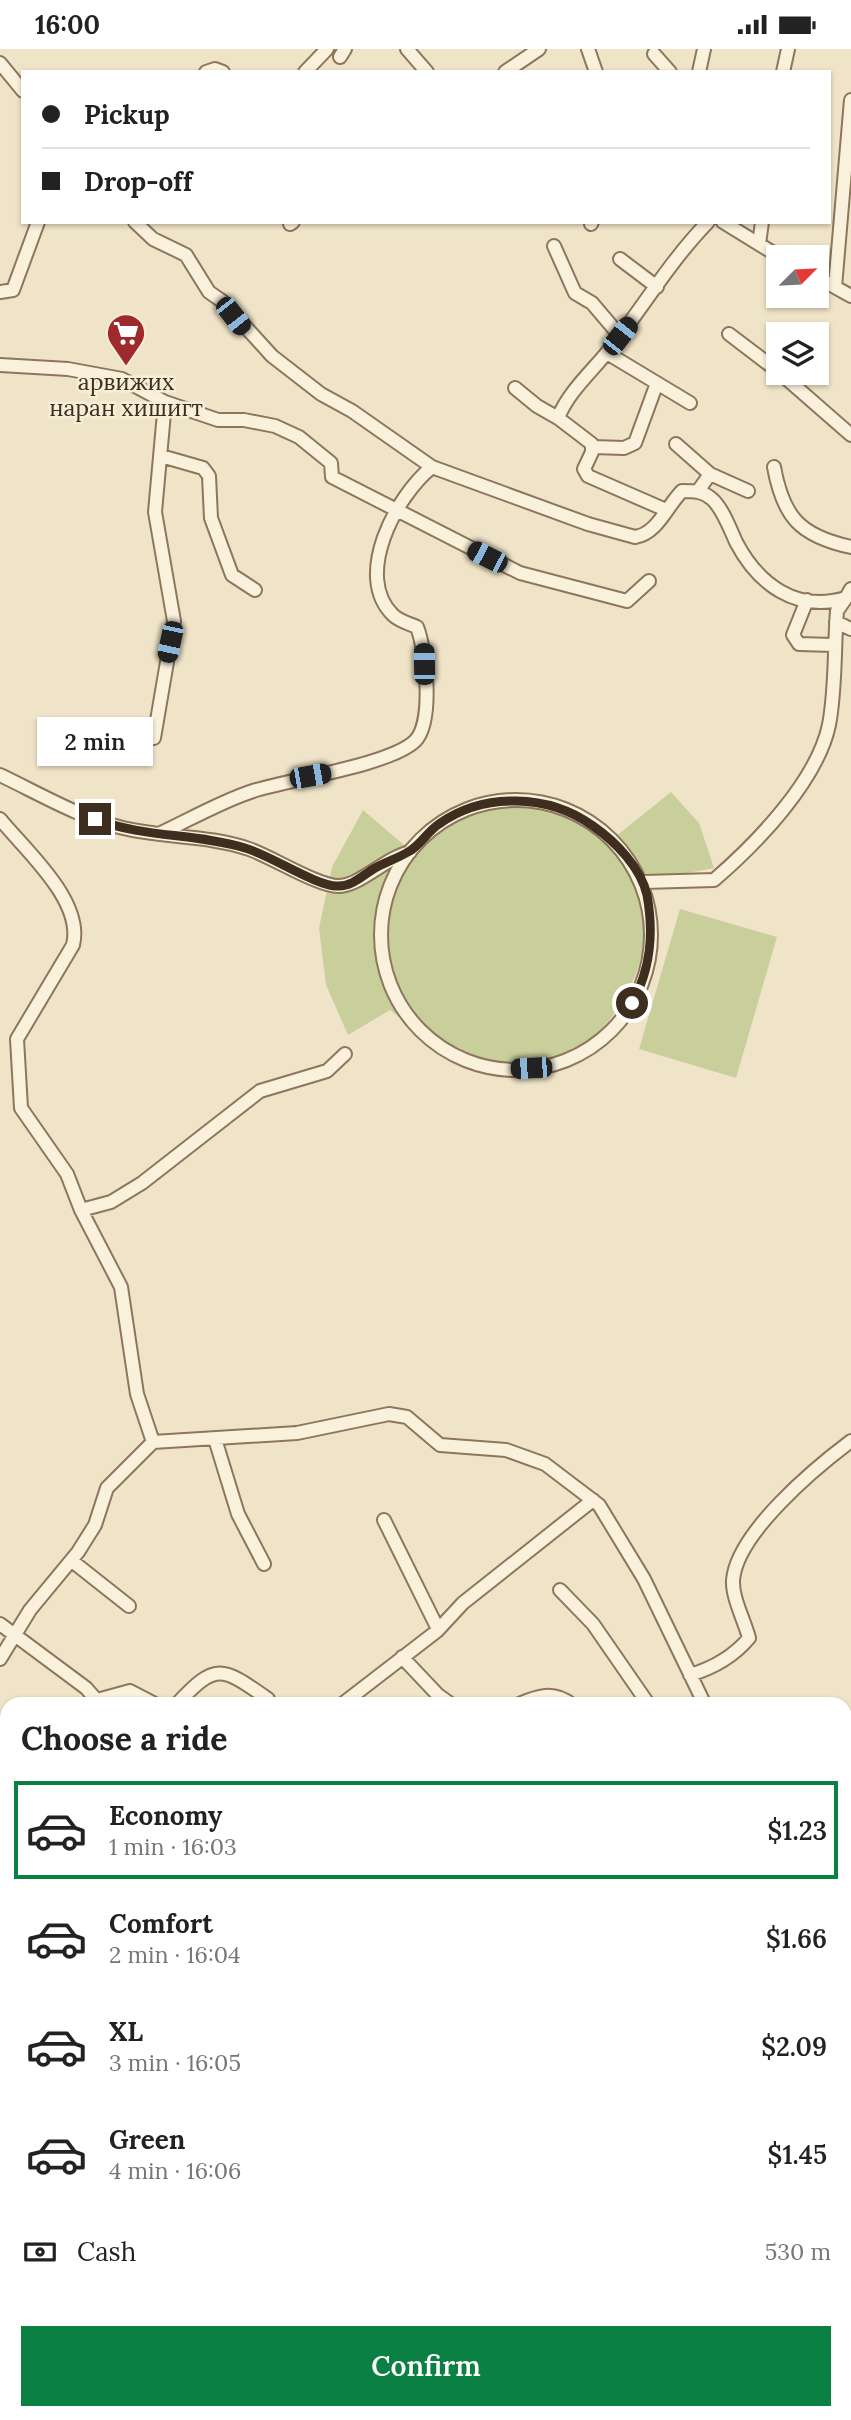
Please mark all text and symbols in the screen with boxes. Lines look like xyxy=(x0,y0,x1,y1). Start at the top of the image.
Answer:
text: 16:00 xyxy=(35,8,100,41)
text: Pickup xyxy=(84,98,170,131)
text: Drop-off xyxy=(84,165,192,198)
north arrow xyxy=(766,245,830,308)
map controls xyxy=(766,245,829,385)
car xyxy=(212,293,255,339)
supermarket icon: арвижих наран хишигт xyxy=(105,312,147,367)
car xyxy=(599,313,642,359)
button: layers xyxy=(766,322,829,385)
place label: арвижих наран хишигт xyxy=(49,367,203,422)
car xyxy=(464,538,511,576)
car xyxy=(156,619,185,665)
car xyxy=(414,643,435,685)
callout: 2 min xyxy=(37,717,153,767)
text: 2 min xyxy=(65,727,125,756)
car xyxy=(288,762,333,790)
route end xyxy=(79,803,111,835)
route start xyxy=(616,987,648,1019)
car xyxy=(510,1056,553,1080)
text: Choose a ride xyxy=(21,1718,228,1759)
icon: car xyxy=(25,1799,88,1862)
text: Economy xyxy=(109,1799,222,1832)
text: $1.23 xyxy=(768,1814,827,1847)
text: 1 min · 16:03 xyxy=(109,1832,237,1861)
icon: car xyxy=(25,1907,88,1970)
text: Comfort xyxy=(109,1907,213,1940)
text: $1.66 xyxy=(766,1922,827,1955)
text: 2 min · 16:04 xyxy=(109,1940,240,1969)
icon: car xyxy=(25,2015,88,2078)
text: XL xyxy=(109,2015,143,2048)
text: $2.09 xyxy=(761,2030,827,2063)
text: 3 min · 16:05 xyxy=(109,2048,241,2077)
icon: car xyxy=(25,2123,88,2186)
text: Green xyxy=(109,2123,185,2156)
text: $1.45 xyxy=(768,2138,827,2171)
text: 4 min · 16:06 xyxy=(109,2156,241,2185)
icon: cash xyxy=(21,2233,59,2271)
text: Cash xyxy=(77,2235,136,2268)
text: 530 m xyxy=(765,2237,831,2266)
button: Confirm xyxy=(21,2326,831,2406)

